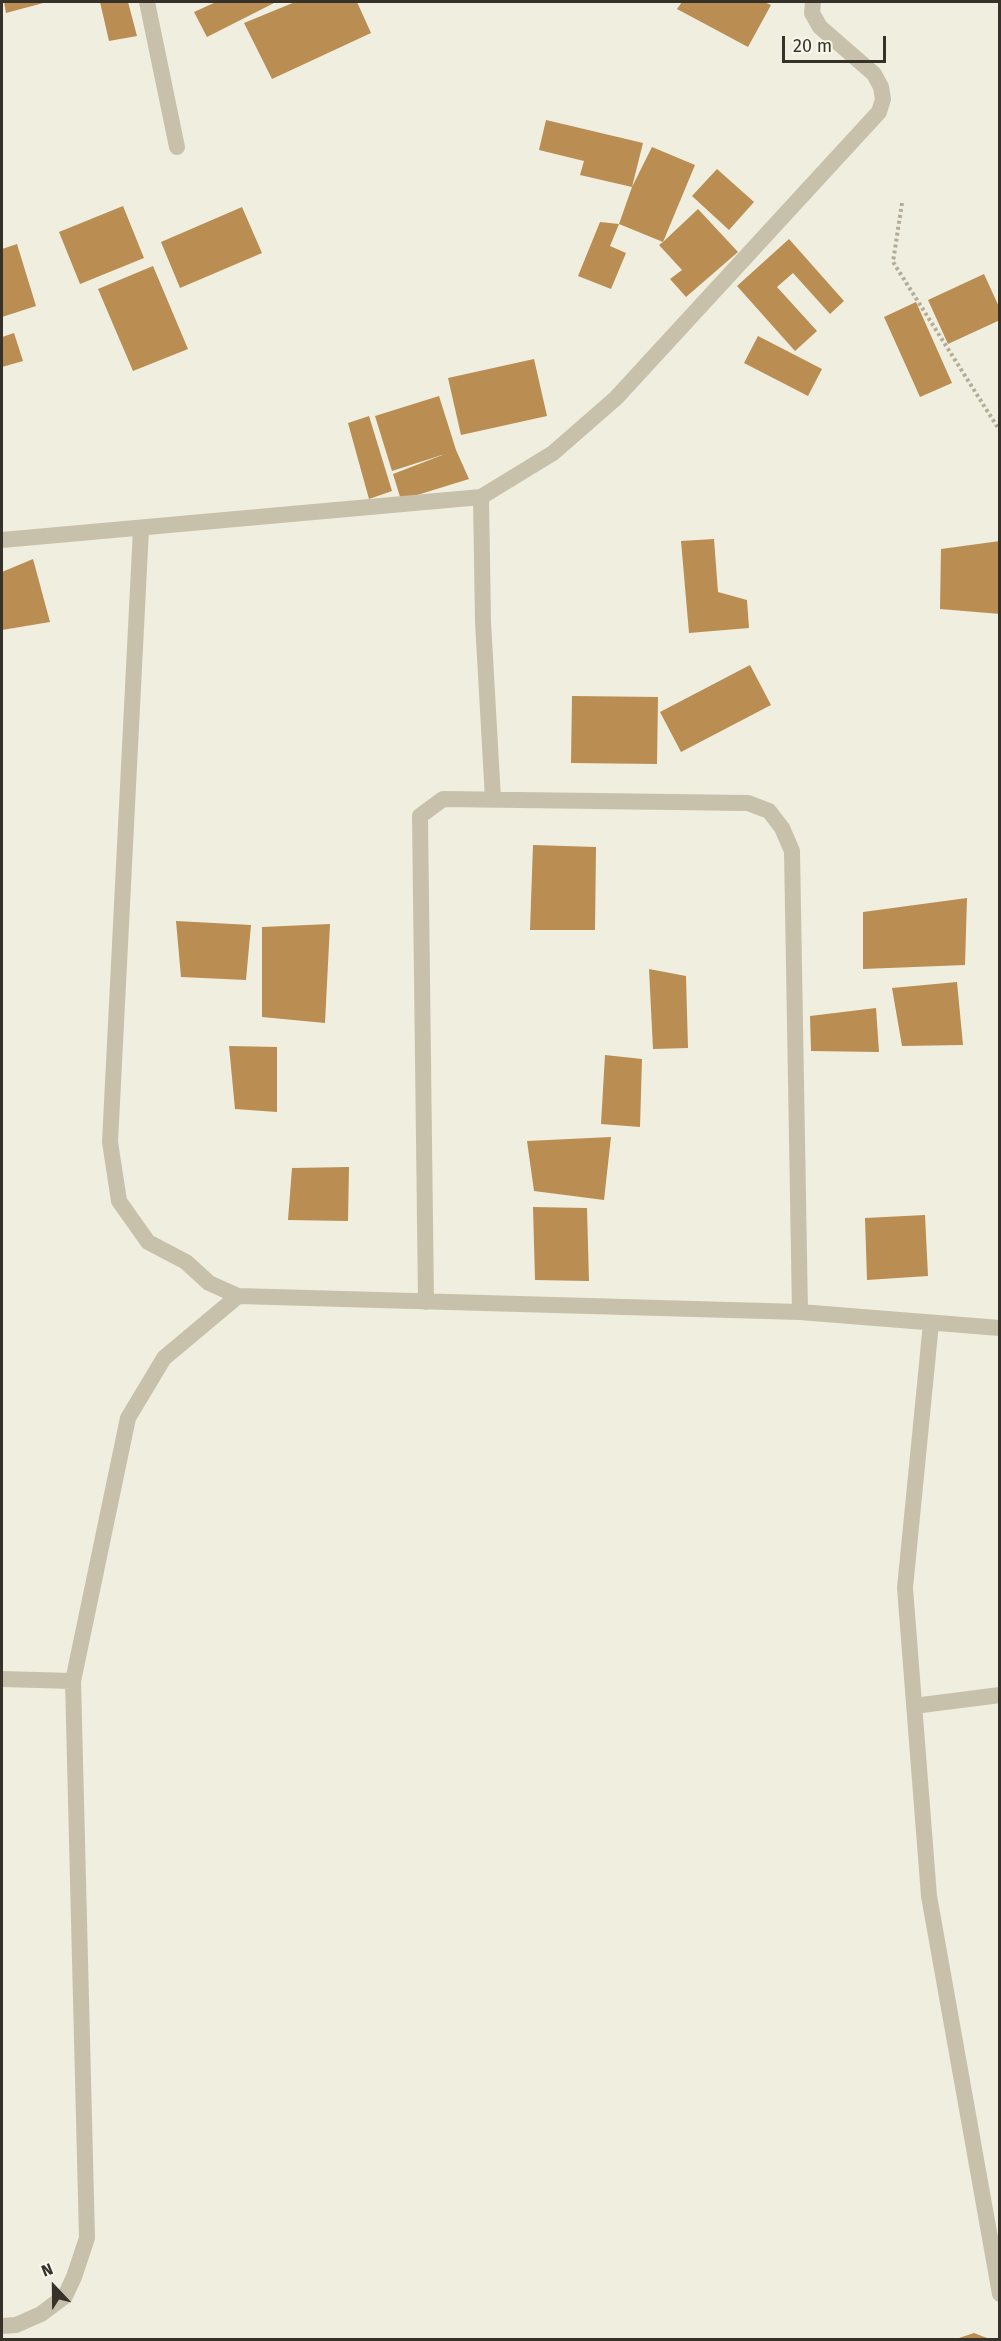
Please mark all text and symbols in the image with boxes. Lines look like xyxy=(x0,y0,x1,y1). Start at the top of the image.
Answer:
scale bar xyxy=(785,24,888,62)
text: 20 m xyxy=(793,35,832,57)
north arrow xyxy=(24,2257,84,2317)
text: N xyxy=(39,2259,56,2281)

